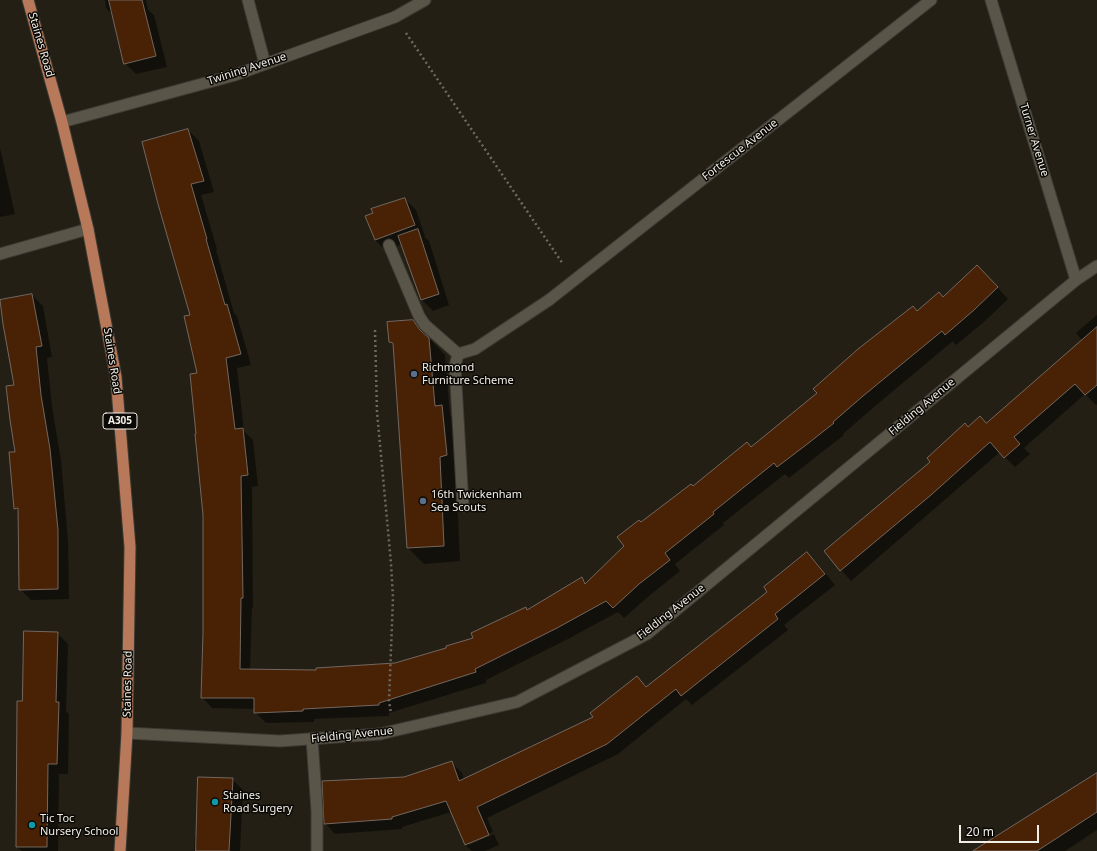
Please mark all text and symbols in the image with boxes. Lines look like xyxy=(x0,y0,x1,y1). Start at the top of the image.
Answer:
street label: Staines Road xyxy=(25,11,57,79)
street label: Twining Avenue xyxy=(206,50,288,88)
street label: Turner Avenue xyxy=(1017,102,1051,178)
street label: Fortescue Avenue xyxy=(700,116,780,184)
street label: Staines Road xyxy=(100,327,124,395)
place label: Richmond Furniture Scheme xyxy=(422,361,514,387)
marker: Richmond Furniture Scheme xyxy=(409,369,419,379)
street label: Fielding Avenue xyxy=(886,376,958,438)
road number: A305 xyxy=(103,413,137,429)
place label: 16th Twickenham Sea Scouts xyxy=(431,488,522,514)
marker: 16th Twickenham Sea Scouts xyxy=(418,496,428,506)
street label: Fielding Avenue xyxy=(635,581,707,643)
street label: Staines Road xyxy=(121,651,135,717)
street label: Fielding Avenue xyxy=(310,724,394,746)
place label: Staines Road Surgery xyxy=(223,789,293,815)
marker: Staines Road Surgery xyxy=(210,797,220,807)
place label: Tic Toc Nursery School xyxy=(40,812,118,838)
scale bar xyxy=(961,817,1041,843)
marker: Tic Toc Nursery School xyxy=(27,820,37,830)
text: 20 m xyxy=(966,823,994,840)

